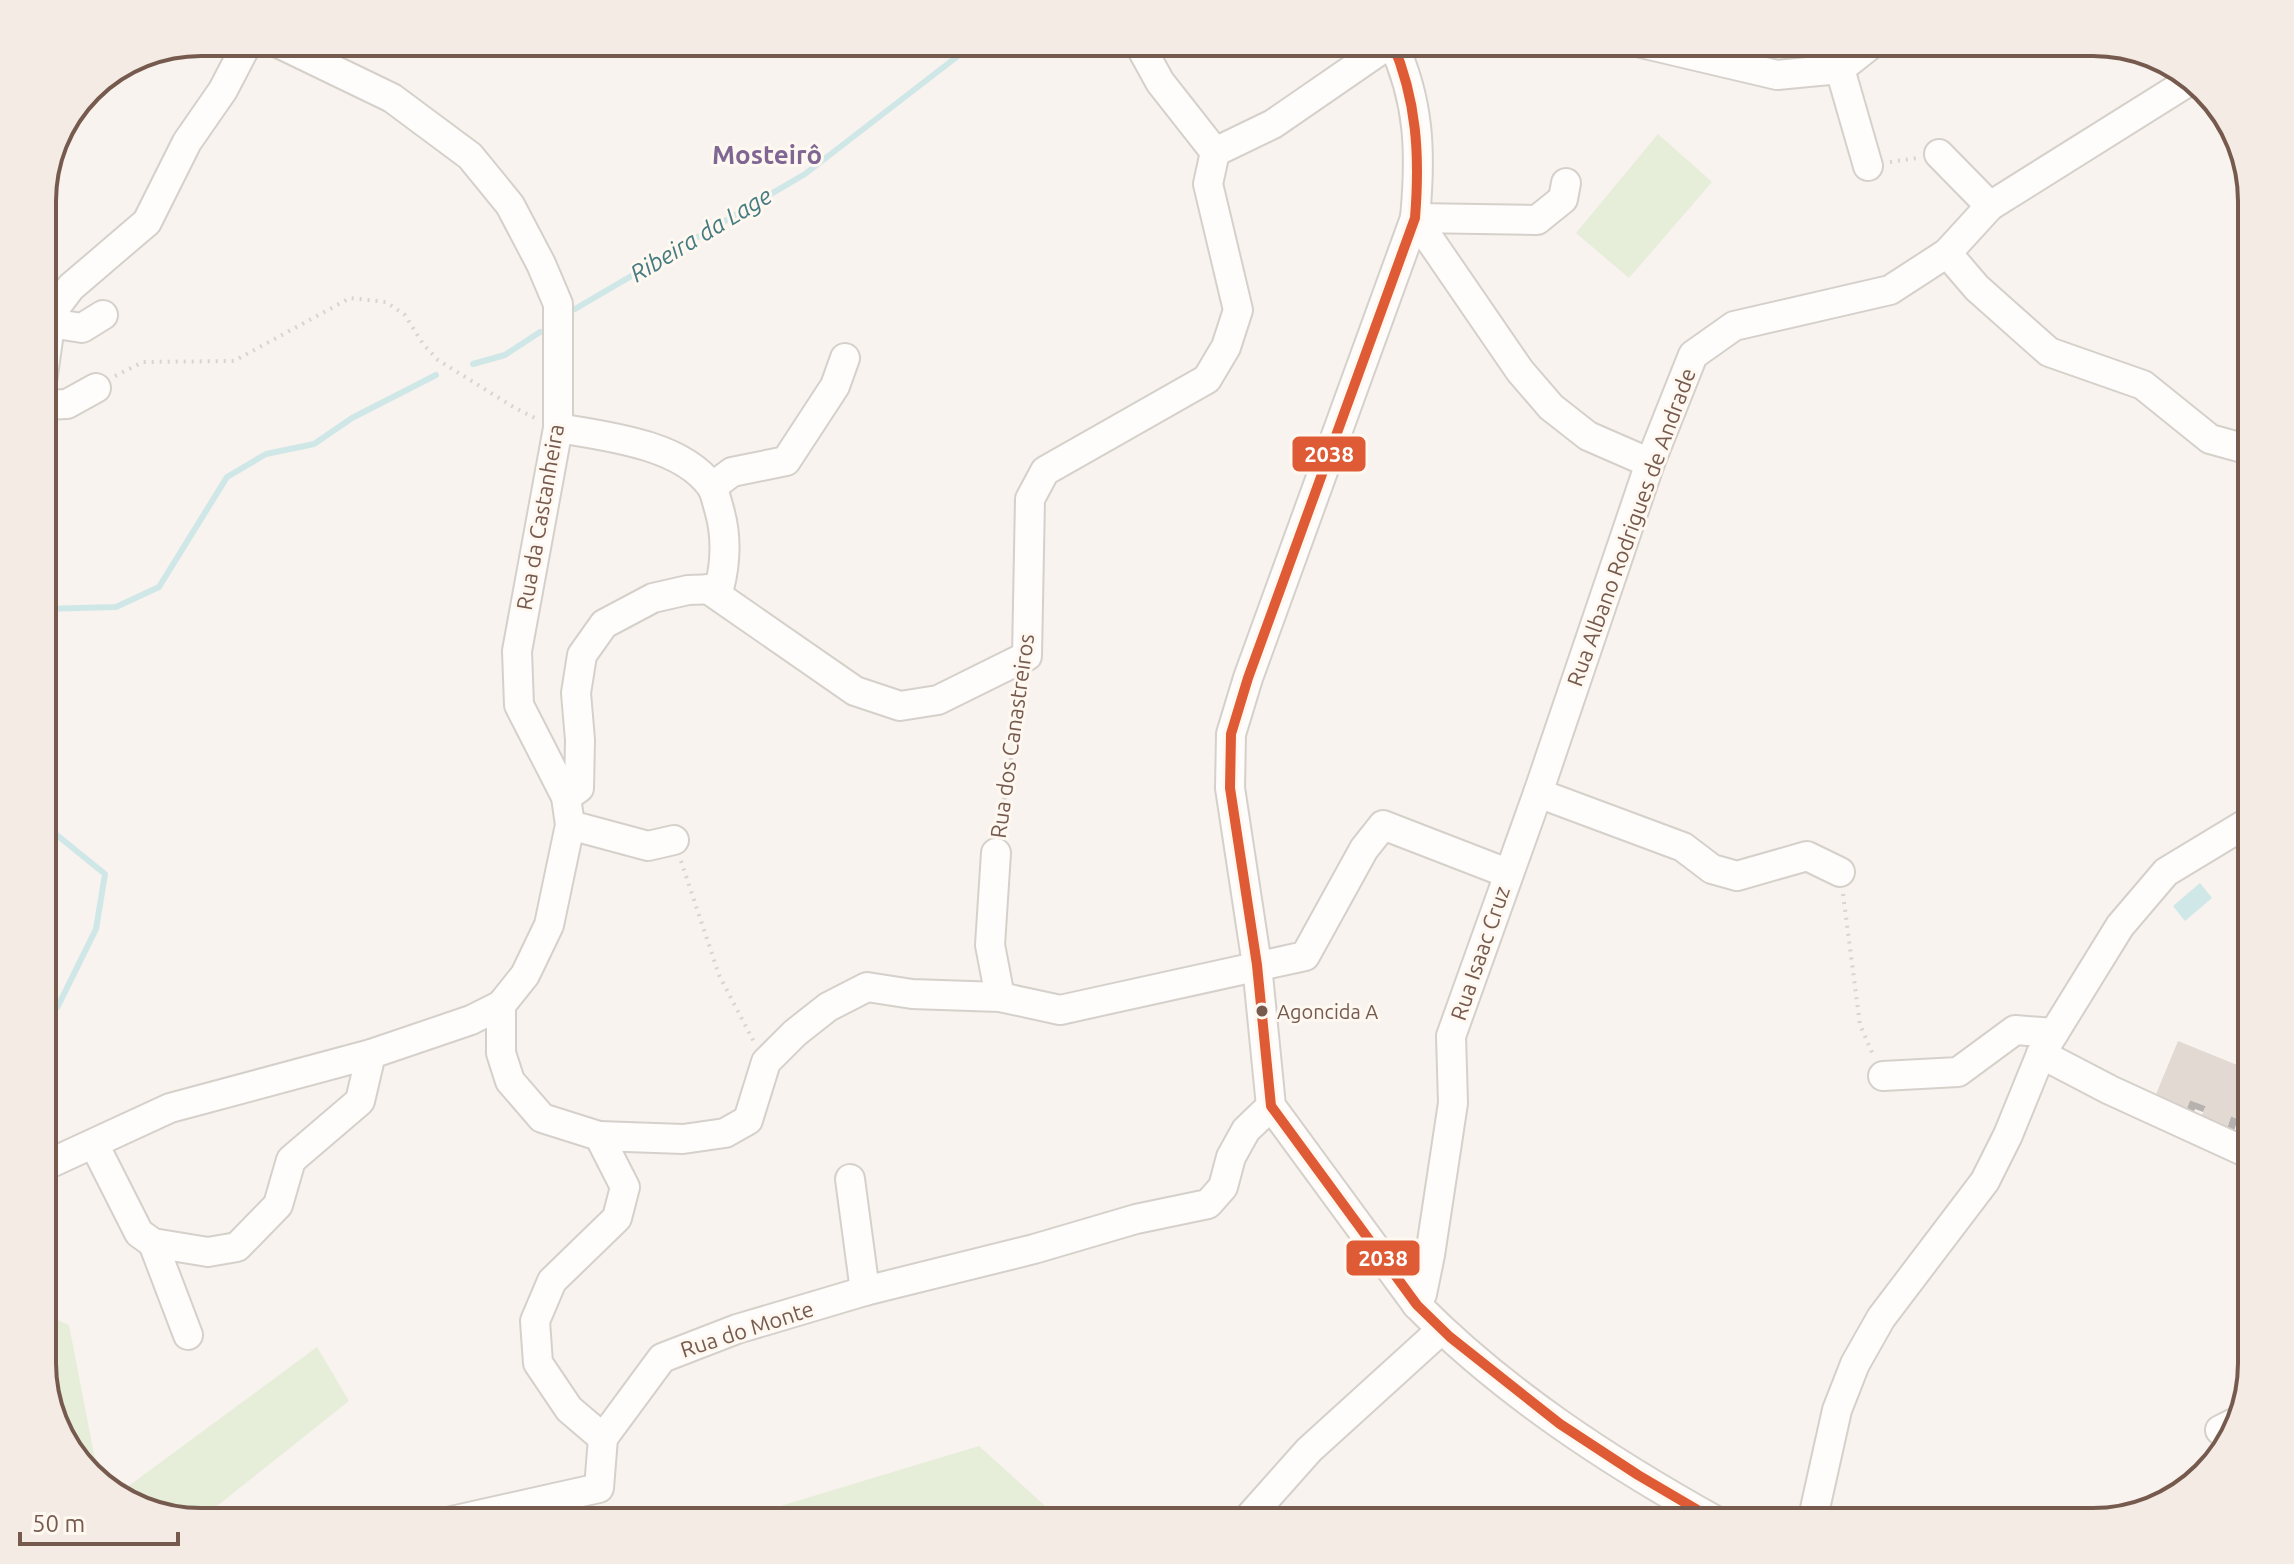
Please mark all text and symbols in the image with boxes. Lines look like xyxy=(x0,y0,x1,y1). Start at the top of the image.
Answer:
district label: Mosteirô xyxy=(712,140,822,169)
water label: Ribeira da Lage xyxy=(625,182,776,287)
street label: Rua Albano Rodrigues de Andrade xyxy=(1561,364,1700,689)
street label: Rua da Castanheira xyxy=(511,422,568,612)
line badge: 2038 xyxy=(1291,435,1367,473)
text: 2038 xyxy=(1304,441,1354,466)
street label: Rua dos Canastreiros xyxy=(985,632,1038,840)
street label: Rua Isaac Cruz xyxy=(1445,882,1514,1023)
place label: Agoncida A xyxy=(1277,1000,1378,1023)
marker: Agoncida A xyxy=(1254,1003,1270,1019)
line badge: 2038 xyxy=(1345,1239,1421,1277)
text: 2038 xyxy=(1358,1245,1408,1270)
street label: Rua do Monte xyxy=(677,1295,817,1362)
scale bar xyxy=(20,1496,178,1546)
text: 50 m xyxy=(32,1510,85,1537)

